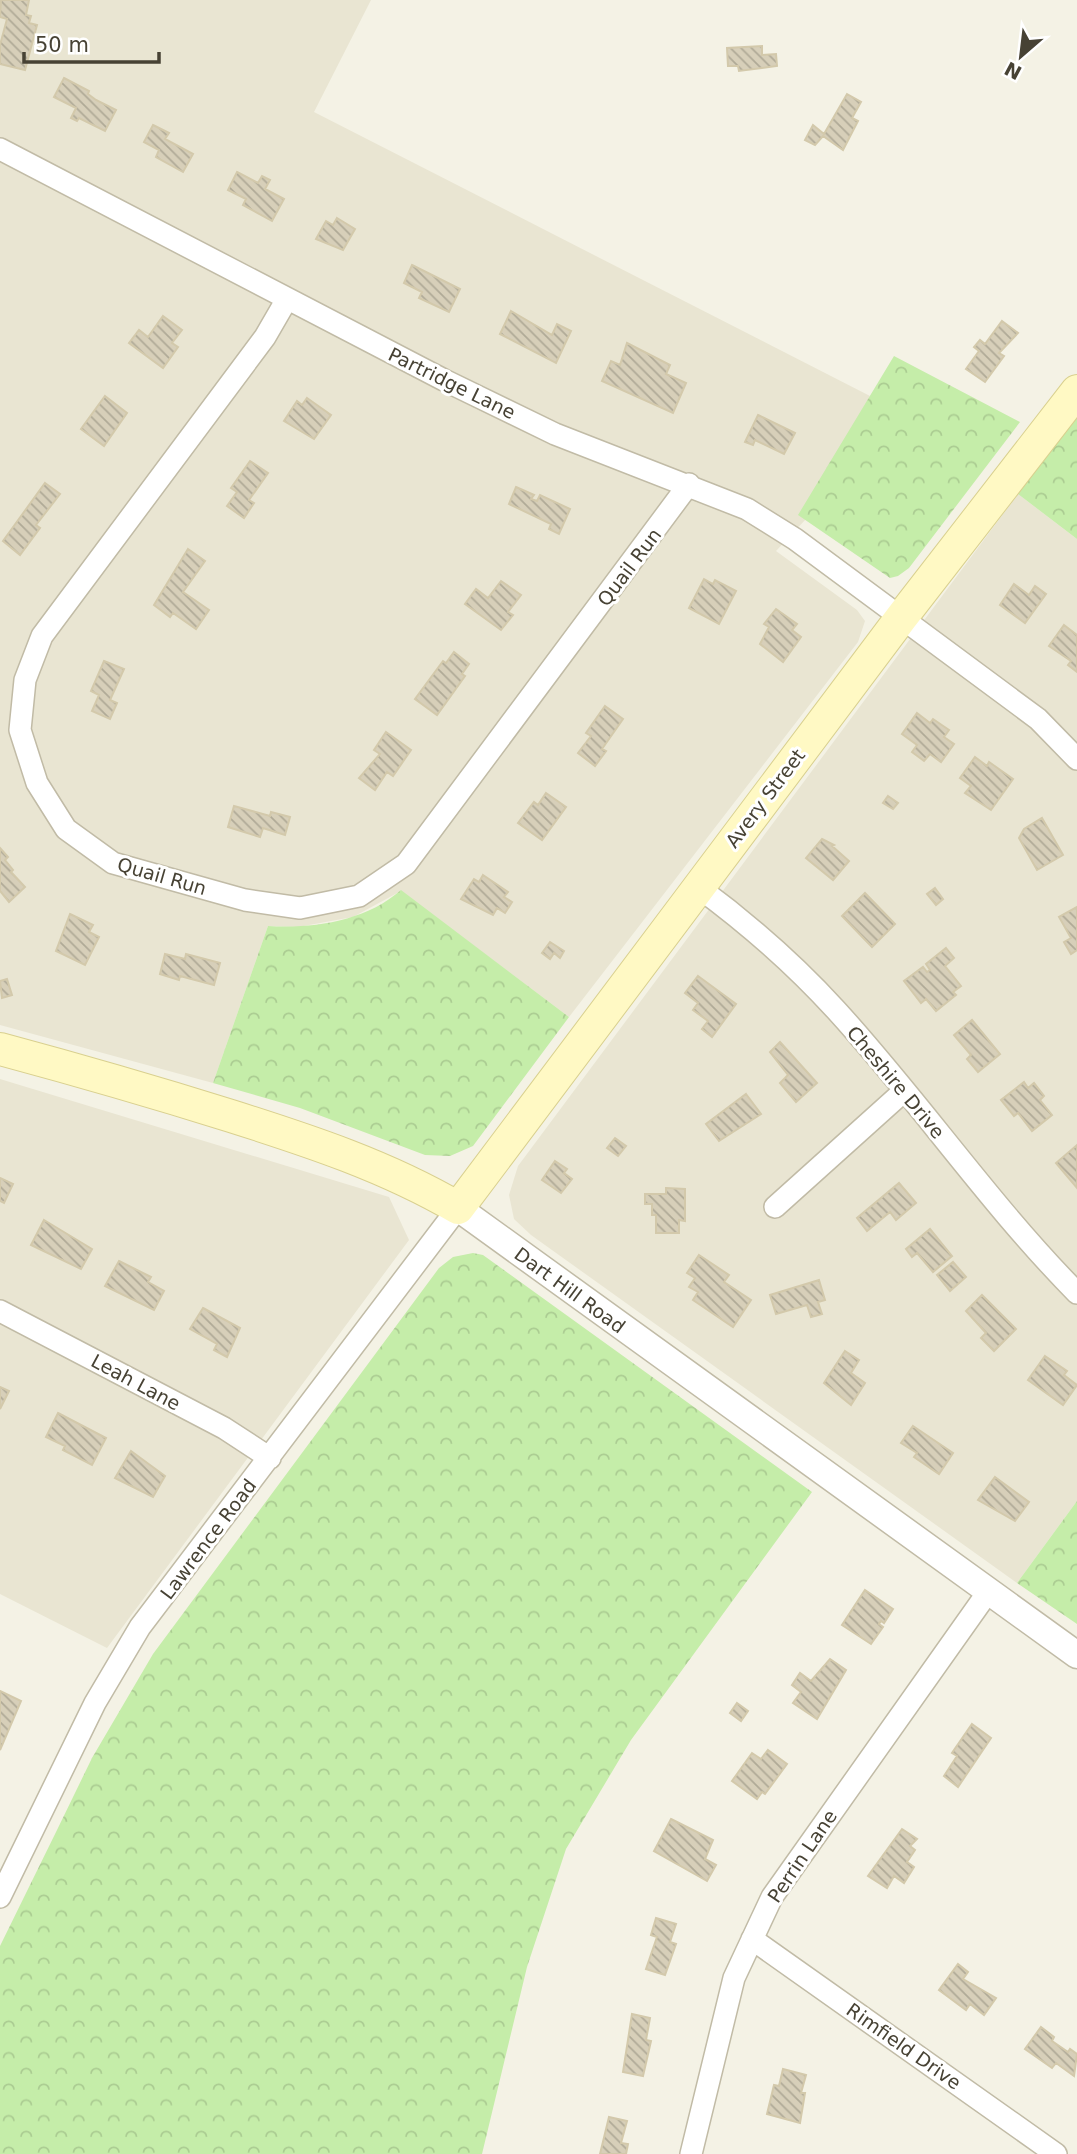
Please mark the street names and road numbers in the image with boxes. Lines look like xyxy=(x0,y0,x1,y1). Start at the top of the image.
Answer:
street label: Partridge Lane xyxy=(385,343,519,423)
street label: Quail Run xyxy=(593,524,665,610)
street label: Avery Street xyxy=(721,744,809,852)
street label: Quail Run xyxy=(115,853,209,899)
street label: Cheshire Drive xyxy=(843,1021,949,1143)
street label: Dart Hill Road xyxy=(510,1242,630,1338)
street label: Leah Lane xyxy=(88,1349,184,1415)
street label: Lawrence Road xyxy=(156,1475,260,1603)
street label: Perrin Lane xyxy=(763,1805,841,1907)
street label: Rimfield Drive xyxy=(843,1998,965,2094)

